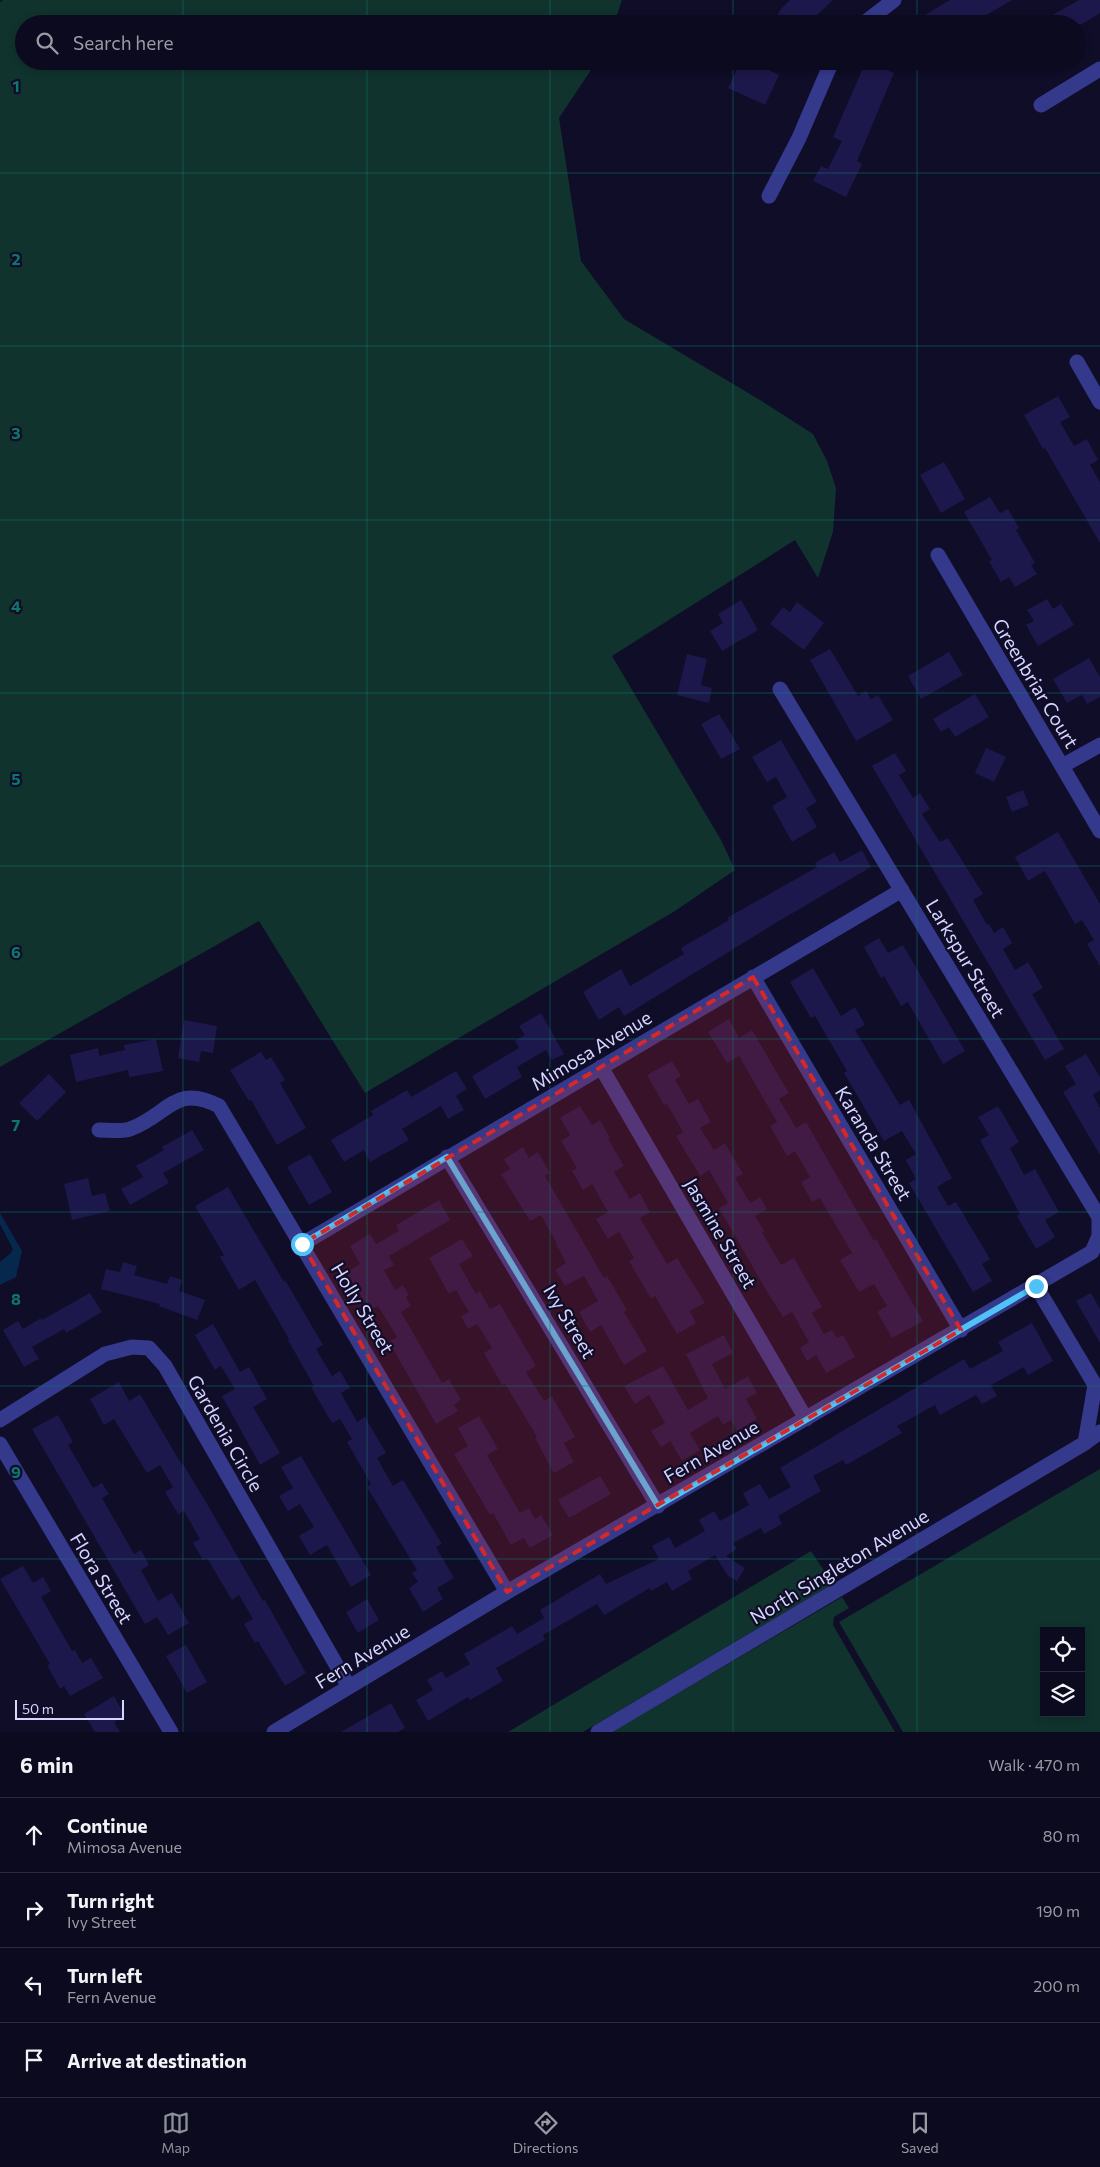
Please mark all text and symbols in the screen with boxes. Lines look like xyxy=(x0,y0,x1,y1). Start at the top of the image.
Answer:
search box xyxy=(15,15,1085,70)
icon: search xyxy=(33,29,61,57)
text: Search here xyxy=(73,31,173,54)
text: 1 xyxy=(12,76,20,95)
text: 2 xyxy=(11,249,21,268)
text: 3 xyxy=(11,423,21,442)
text: 4 xyxy=(11,596,21,615)
street label: Greenbriar Court xyxy=(988,614,1084,752)
text: 5 xyxy=(11,769,21,788)
street label: Larkspur Street xyxy=(922,895,1011,1022)
text: 6 xyxy=(11,942,21,961)
street label: Mimosa Avenue xyxy=(527,1005,655,1095)
street label: Karanda Street xyxy=(831,1082,917,1204)
text: 7 xyxy=(12,1115,21,1134)
street label: Jasmine Street xyxy=(680,1174,762,1293)
route start xyxy=(291,1233,314,1256)
street label: Holly Street xyxy=(327,1258,399,1358)
route end xyxy=(1025,1275,1048,1298)
street label: Ivy Street xyxy=(539,1280,601,1362)
text: 8 xyxy=(11,1289,21,1308)
street label: Gardenia Circle xyxy=(183,1371,269,1495)
street label: Fern Avenue xyxy=(659,1415,763,1487)
text: 9 xyxy=(11,1462,21,1481)
street label: North Singleton Avenue xyxy=(745,1504,933,1628)
street label: Flora Street xyxy=(66,1528,138,1628)
street label: Fern Avenue xyxy=(311,1619,413,1693)
map controls xyxy=(1040,1627,1085,1717)
button: locate xyxy=(1040,1627,1085,1672)
button: layers xyxy=(1040,1672,1085,1717)
scale bar xyxy=(15,1697,124,1720)
text: 50 m xyxy=(22,1700,54,1717)
text: 6 min xyxy=(20,1752,73,1777)
text: Walk · 470 m xyxy=(988,1755,1080,1774)
text: Continue xyxy=(67,1814,147,1837)
icon: ahead xyxy=(20,1821,48,1849)
text: 80 m xyxy=(1043,1826,1080,1845)
text: Mimosa Avenue xyxy=(67,1837,182,1856)
text: Turn right xyxy=(67,1889,154,1912)
icon: right xyxy=(20,1896,48,1924)
text: 190 m xyxy=(1036,1901,1080,1920)
text: Ivy Street xyxy=(67,1912,136,1931)
text: Turn left xyxy=(67,1964,142,1987)
icon: left xyxy=(20,1971,48,1999)
text: 200 m xyxy=(1033,1976,1080,1995)
text: Fern Avenue xyxy=(67,1987,156,2006)
icon: arrive xyxy=(20,2046,48,2074)
text: Arrive at destination xyxy=(67,2049,247,2072)
tab: Map xyxy=(161,2109,190,2156)
tab: Directions xyxy=(513,2109,578,2156)
tab: Saved xyxy=(901,2109,939,2156)

